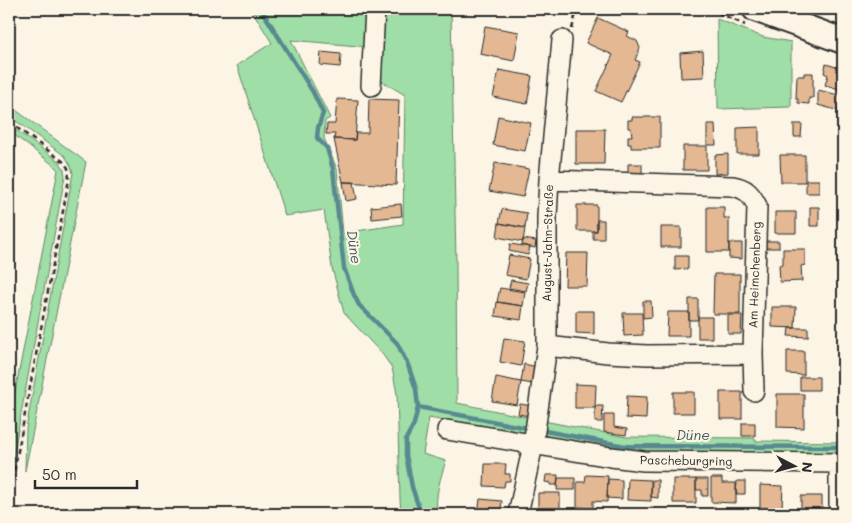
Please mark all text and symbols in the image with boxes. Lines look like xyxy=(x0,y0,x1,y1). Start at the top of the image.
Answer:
street label: August-Jahn-Straße xyxy=(538,184,556,302)
street label: Am Heimchenberg xyxy=(744,221,764,329)
water label: Düne xyxy=(343,229,366,265)
water label: Düne xyxy=(676,425,710,444)
north arrow xyxy=(770,440,820,490)
street label: Pascheburgring xyxy=(640,451,732,469)
scale bar xyxy=(35,458,138,490)
text: N xyxy=(797,461,817,474)
text: 50 m xyxy=(42,464,77,484)

